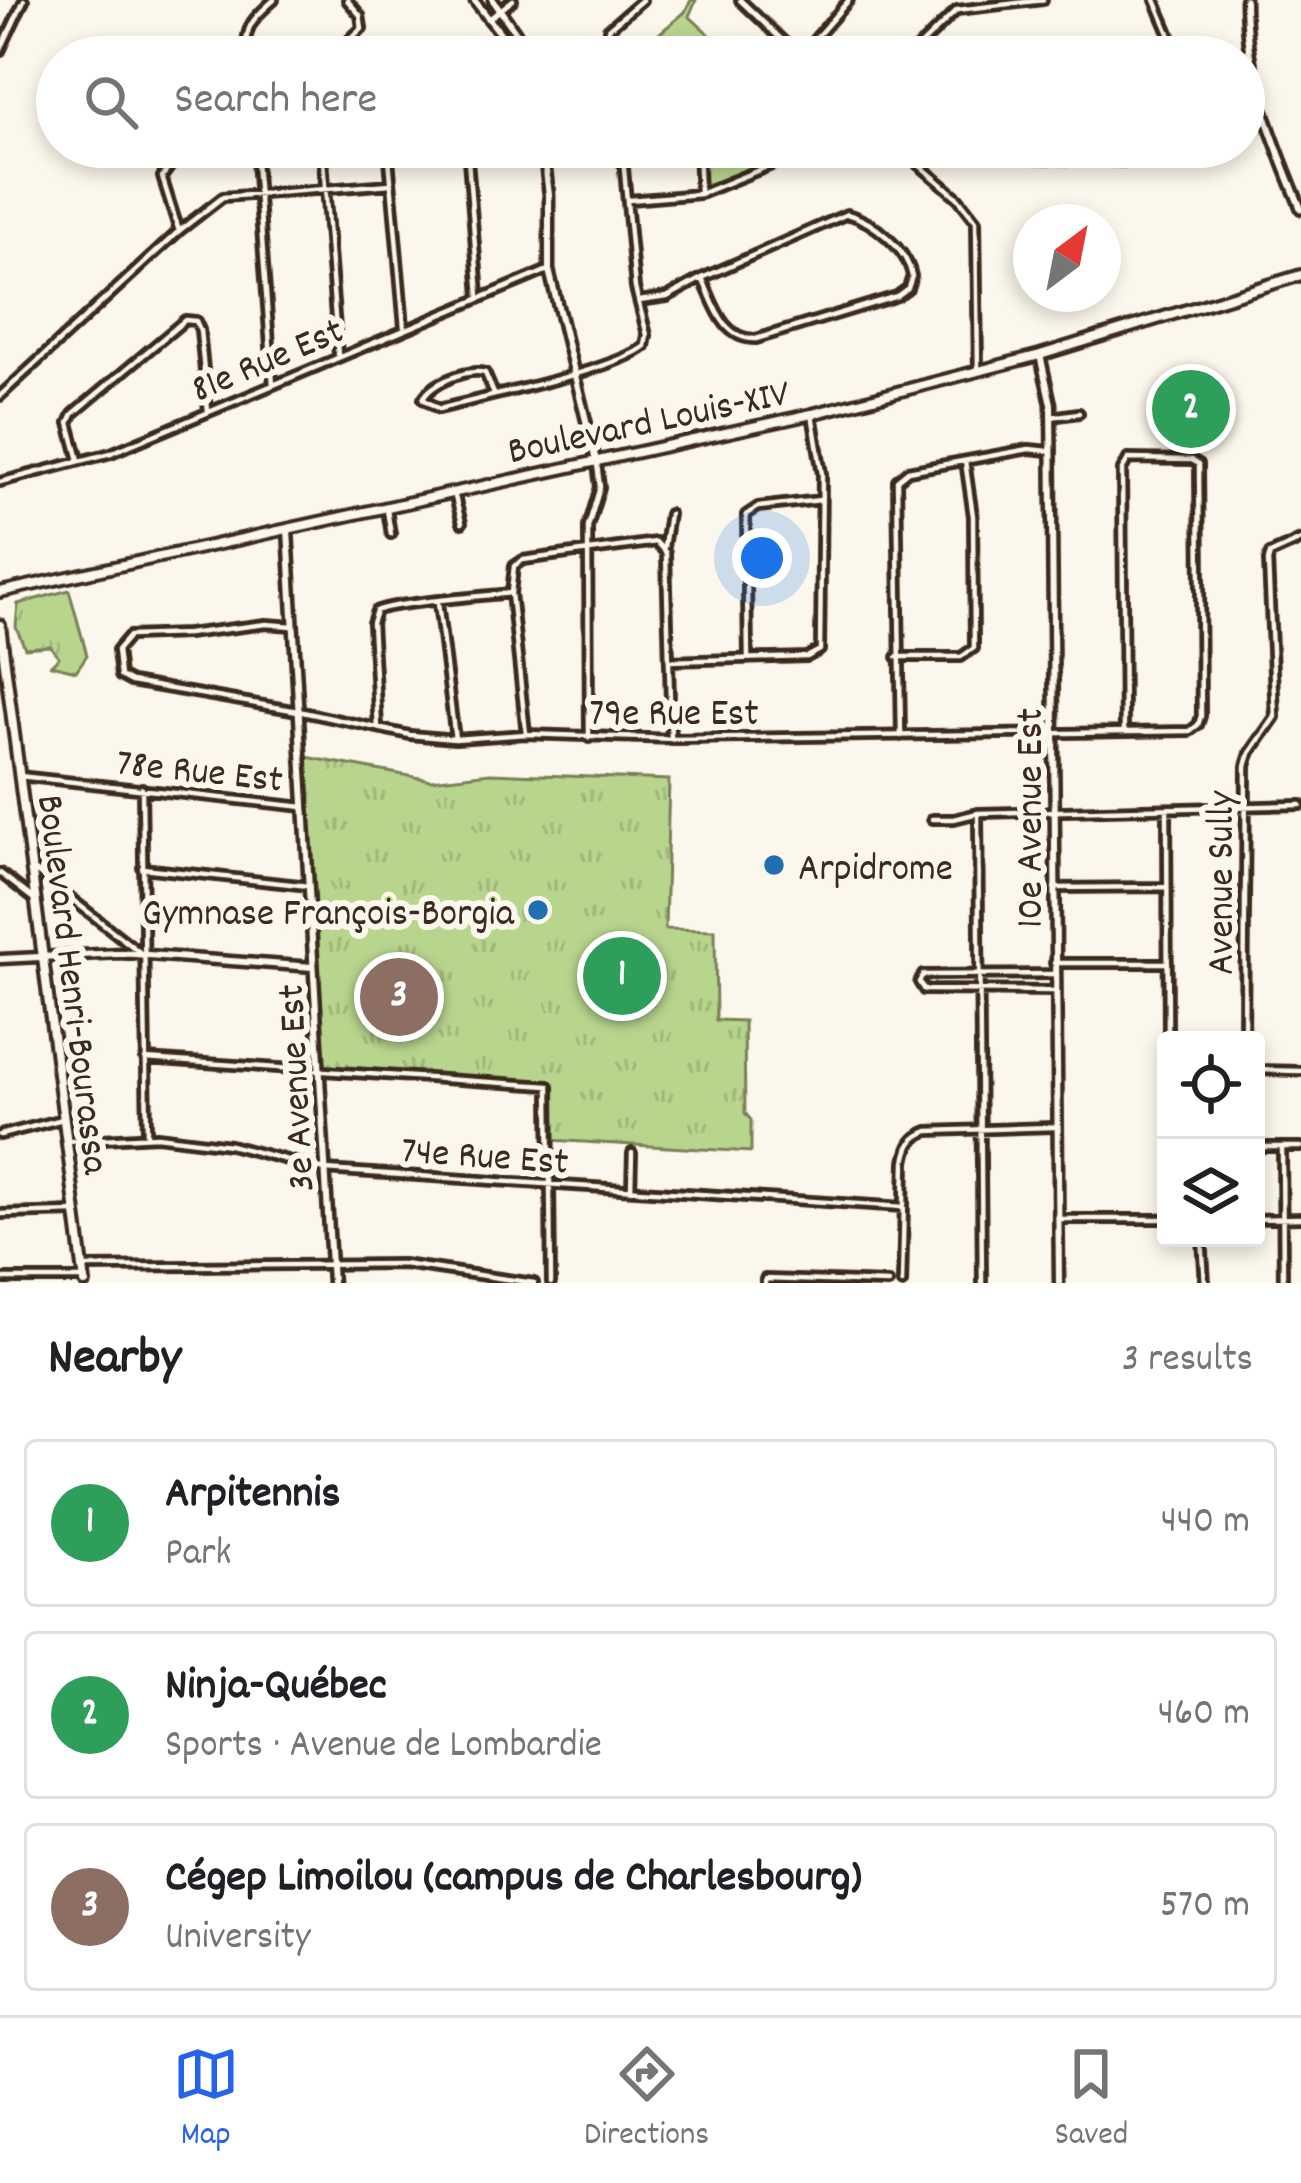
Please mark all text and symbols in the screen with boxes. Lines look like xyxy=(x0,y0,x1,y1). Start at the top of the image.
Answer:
search box xyxy=(36,36,1265,168)
icon: search xyxy=(78,69,144,135)
text: Search here xyxy=(174,70,377,134)
north arrow xyxy=(1013,204,1121,312)
street label: 81e Rue Est xyxy=(184,306,353,420)
pin: 2 xyxy=(1152,364,1230,454)
street label: Boulevard Louis-XIV xyxy=(503,369,796,482)
your location xyxy=(732,528,792,588)
street label: 79e Rue Est xyxy=(589,689,759,744)
street label: 10e Avenue Est xyxy=(1006,708,1061,928)
street label: 78e Rue Est xyxy=(113,738,285,811)
street label: Avenue Sully xyxy=(1197,790,1252,975)
street label: Boulevard Henri-Bourassa xyxy=(19,792,120,1178)
place label: Arpidrome xyxy=(798,844,953,899)
marker: Arpidrome xyxy=(761,852,787,878)
place label: Gymnase François-Borgia xyxy=(142,889,515,944)
marker: Gymnase François-Borgia xyxy=(525,897,551,923)
pin: 1 xyxy=(583,931,661,1021)
pin: 3 xyxy=(360,952,438,1042)
street label: 3e Avenue Est xyxy=(267,983,332,1193)
map controls xyxy=(1157,1031,1265,1247)
button: locate xyxy=(1157,1031,1265,1139)
street label: 74e Rue Est xyxy=(399,1126,570,1193)
button: layers xyxy=(1157,1139,1265,1247)
text: Nearby xyxy=(48,1325,181,1397)
text: 3 results xyxy=(1122,1334,1253,1389)
text: Arpitennis xyxy=(165,1464,340,1528)
text: 1 xyxy=(86,1496,94,1551)
text: 440 m xyxy=(1161,1496,1250,1551)
text: Park xyxy=(165,1528,231,1583)
text: Ninja-Québec xyxy=(165,1656,387,1720)
text: 2 xyxy=(81,1688,99,1743)
text: 460 m xyxy=(1158,1688,1250,1743)
text: Sports · Avenue de Lombardie xyxy=(165,1720,602,1775)
text: Cégep Limoilou (campus de Charlesbourg) xyxy=(165,1848,862,1912)
text: 3 xyxy=(81,1880,99,1935)
text: 570 m xyxy=(1160,1880,1250,1935)
text: University xyxy=(165,1912,311,1967)
tab: Map xyxy=(173,2041,239,2160)
tab: Directions xyxy=(584,2041,709,2160)
tab: Saved xyxy=(1055,2041,1128,2160)

